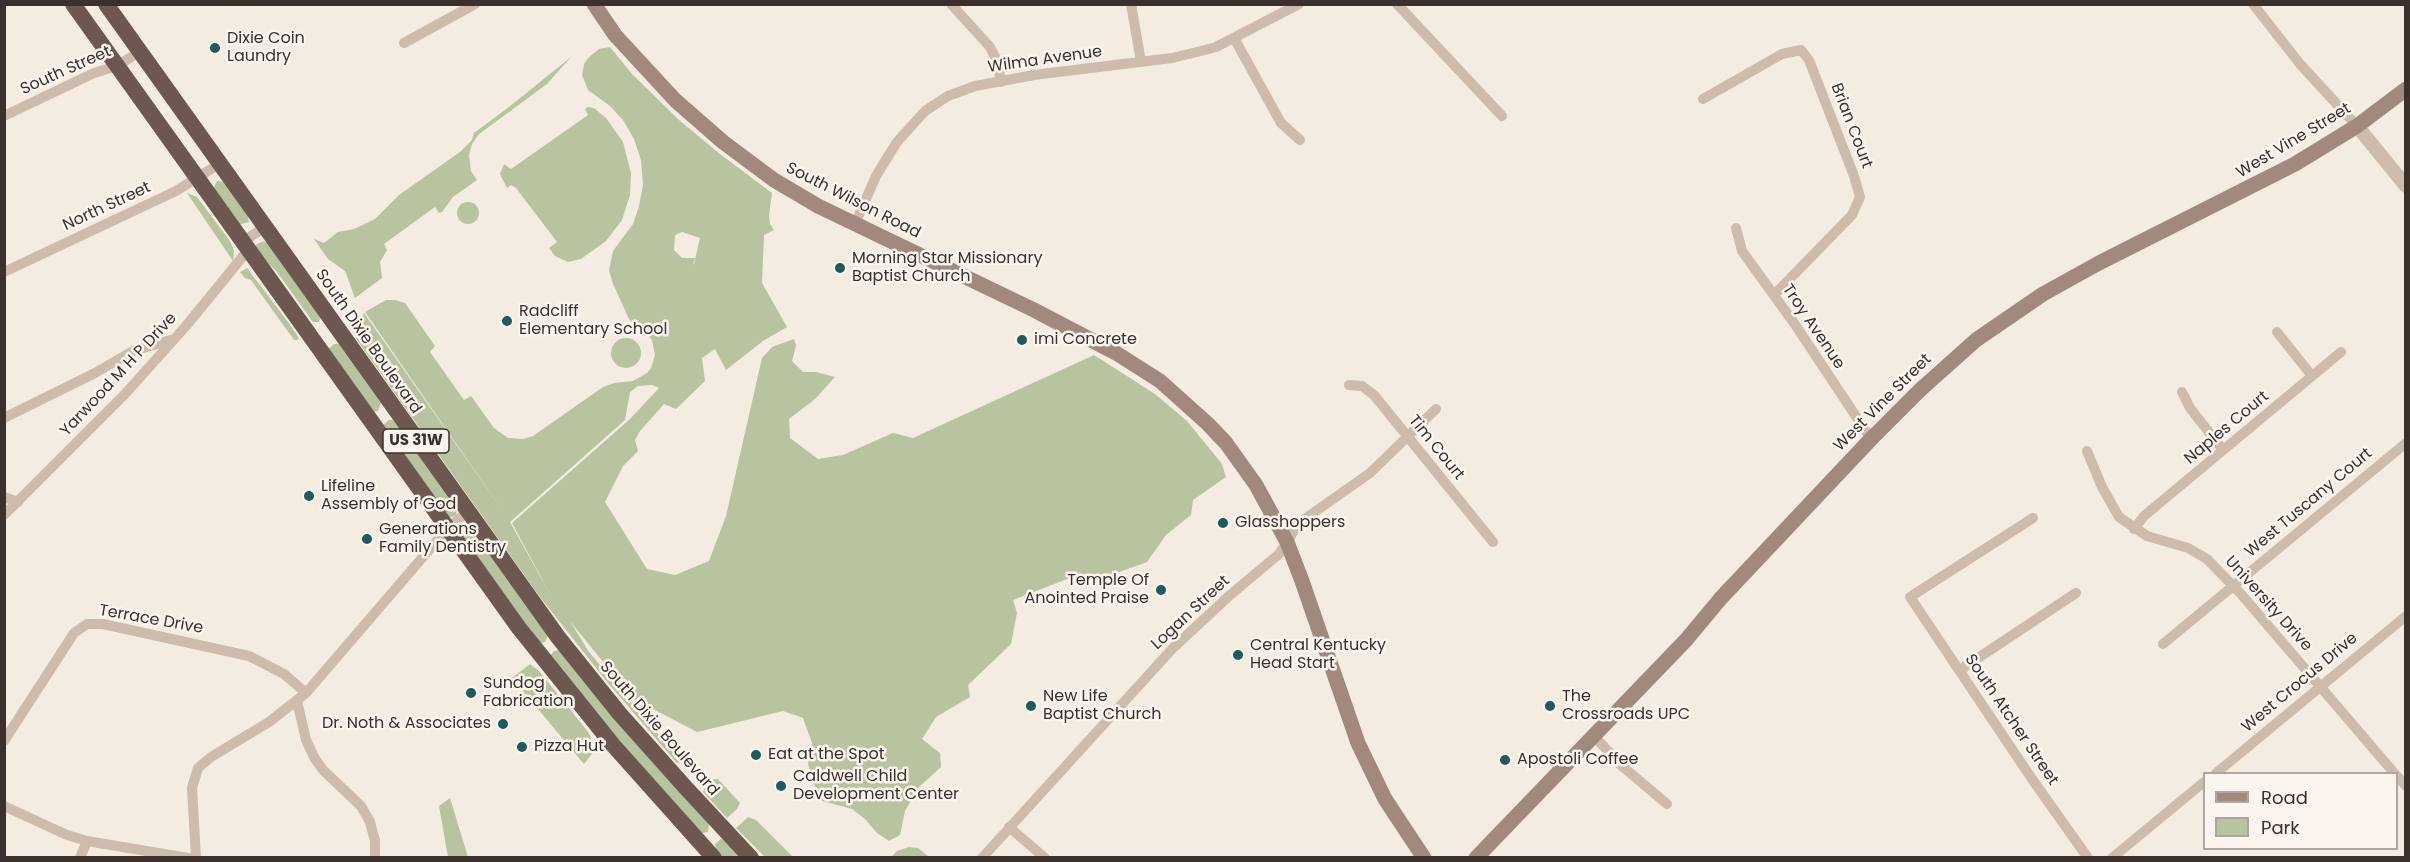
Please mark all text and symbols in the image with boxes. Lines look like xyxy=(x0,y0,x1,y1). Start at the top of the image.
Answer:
place label: Dixie Coin Laundry xyxy=(227,29,305,67)
marker: Dixie Coin Laundry xyxy=(208,41,222,55)
street label: South Street xyxy=(18,42,114,100)
street label: Wilma Avenue xyxy=(987,42,1103,78)
street label: Brian Court xyxy=(1826,81,1876,171)
street label: West Vine Street xyxy=(2233,99,2355,183)
street label: South Wilson Road xyxy=(783,159,923,243)
street label: North Street xyxy=(60,178,154,236)
place label: Morning Star Missionary Baptist Church xyxy=(852,249,1042,287)
marker: Morning Star Missionary Baptist Church xyxy=(833,261,847,275)
street label: South Dixie Boulevard xyxy=(311,266,425,418)
street label: Troy Avenue xyxy=(1778,281,1848,373)
place label: Radcliff Elementary School xyxy=(519,302,667,340)
street label: Yarwood M H P Drive xyxy=(57,309,181,441)
marker: Radcliff Elementary School xyxy=(500,314,514,328)
place label: imi Concrete xyxy=(1034,330,1137,350)
marker: imi Concrete xyxy=(1015,333,1029,347)
street label: West Vine Street xyxy=(1830,350,1936,456)
street label: Naples Court xyxy=(2181,387,2273,469)
street label: Tim Court xyxy=(1404,412,1468,484)
road number: US 31W xyxy=(383,429,449,453)
street label: West Tuscany Court xyxy=(2242,444,2376,562)
place label: Lifeline Assembly of God xyxy=(321,477,456,515)
marker: Lifeline Assembly of God xyxy=(302,489,316,503)
place label: Glasshoppers xyxy=(1235,513,1345,533)
marker: Glasshoppers xyxy=(1216,516,1230,530)
place label: Generations Family Dentistry xyxy=(379,520,506,558)
marker: Generations Family Dentistry xyxy=(360,532,374,546)
street label: University Drive xyxy=(2220,552,2316,656)
place label: Temple Of Anointed Praise xyxy=(1024,571,1149,609)
street label: Logan Street xyxy=(1148,572,1234,654)
marker: Temple Of Anointed Praise xyxy=(1154,583,1168,597)
street label: Terrace Drive xyxy=(97,601,205,639)
street label: West Crocus Drive xyxy=(2238,629,2362,737)
place label: Central Kentucky Head Start xyxy=(1250,636,1386,674)
marker: Central Kentucky Head Start xyxy=(1231,648,1245,662)
street label: South Atcher Street xyxy=(1960,651,2062,789)
street label: South Dixie Boulevard xyxy=(595,658,723,800)
place label: Sundog Fabrication xyxy=(483,674,573,712)
marker: Sundog Fabrication xyxy=(464,686,478,700)
place label: New Life Baptist Church xyxy=(1043,687,1161,725)
place label: The Crossroads UPC xyxy=(1562,687,1690,725)
marker: New Life Baptist Church xyxy=(1024,699,1038,713)
marker: The Crossroads UPC xyxy=(1543,699,1557,713)
place label: Dr. Noth & Associates xyxy=(322,714,491,734)
marker: Dr. Noth & Associates xyxy=(496,717,510,731)
place label: Pizza Hut xyxy=(534,737,604,757)
marker: Pizza Hut xyxy=(515,740,529,754)
place label: Eat at the Spot xyxy=(768,745,885,765)
marker: Eat at the Spot xyxy=(749,748,763,762)
place label: Apostoli Coffee xyxy=(1517,750,1638,770)
marker: Apostoli Coffee xyxy=(1498,753,1512,767)
place label: Caldwell Child Development Center xyxy=(793,767,959,805)
legend xyxy=(2203,772,2398,850)
marker: Caldwell Child Development Center xyxy=(774,779,788,793)
text: Road xyxy=(2261,785,2308,810)
text: Park xyxy=(2261,815,2300,840)

